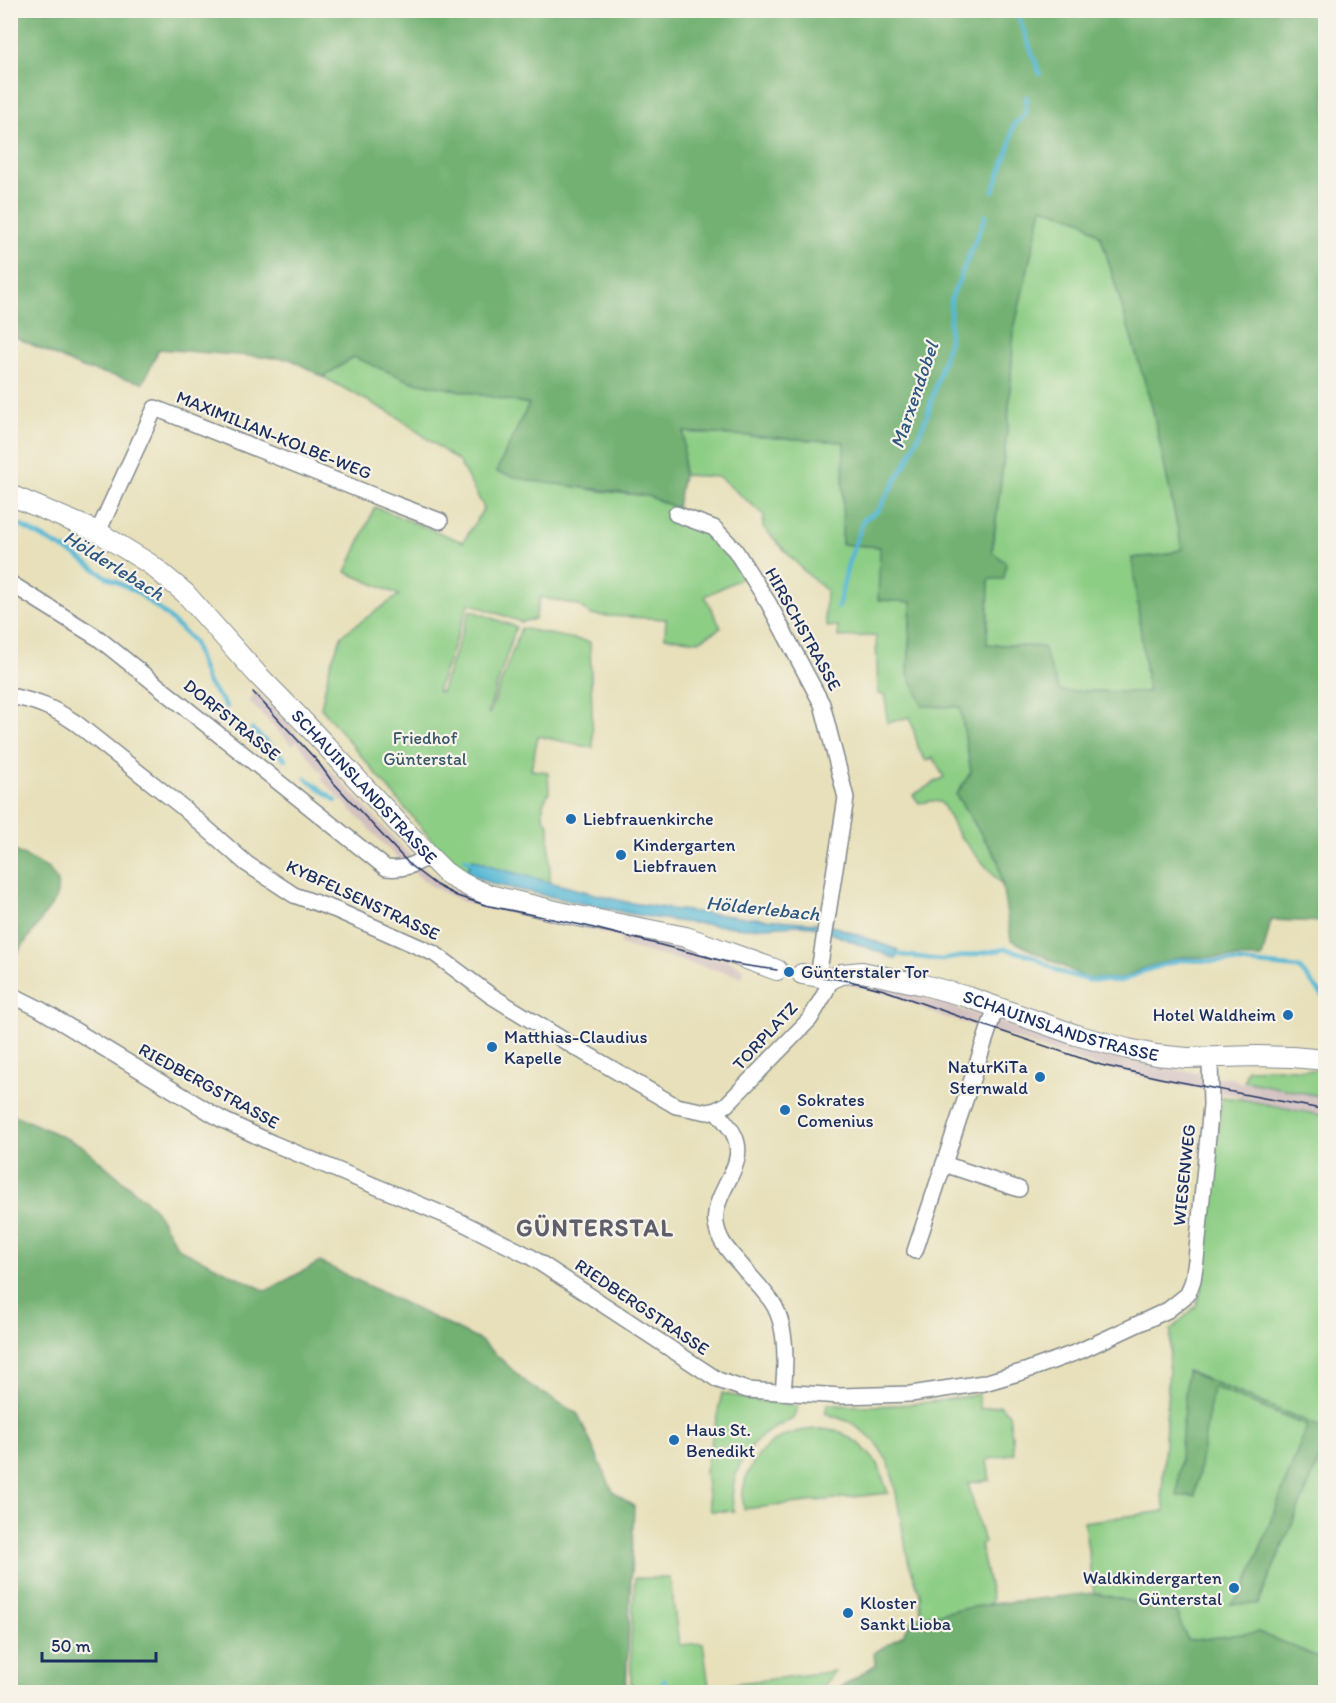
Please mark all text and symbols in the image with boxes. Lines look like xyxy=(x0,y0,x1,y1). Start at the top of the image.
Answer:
water label: Marxendobel xyxy=(885,337,944,451)
street label: MAXIMILIAN-KOLBE-WEG xyxy=(173,386,375,484)
water label: Hölderlebach xyxy=(59,525,169,606)
street label: HIRSCHSTRASSE xyxy=(760,563,846,695)
street label: DORFSTRASSE xyxy=(179,674,285,766)
street label: SCHAUINSLANDSTRASSE xyxy=(287,705,442,869)
park label: Friedhof Günterstal xyxy=(383,727,467,770)
place label: Liebfrauenkirche xyxy=(583,808,714,830)
marker: Liebfrauenkirche xyxy=(564,812,578,826)
place label: Kindergarten Liebfrauen xyxy=(633,834,736,877)
marker: Kindergarten Liebfrauen xyxy=(614,848,628,862)
street label: KYBFELSENSTRASSE xyxy=(283,855,443,945)
water label: Hölderlebach xyxy=(705,890,821,926)
place label: Günterstaler Tor xyxy=(801,961,929,983)
marker: Günterstaler Tor xyxy=(782,965,796,979)
street label: SCHAUINSLANDSTRASSE xyxy=(960,985,1161,1066)
street label: TORPLATZ xyxy=(728,997,802,1075)
place label: Hotel Waldheim xyxy=(1153,1004,1276,1026)
marker: Hotel Waldheim xyxy=(1281,1008,1295,1022)
place label: Matthias-Claudius Kapelle xyxy=(504,1026,648,1069)
street label: RIEDBERGSTRASSE xyxy=(135,1038,283,1134)
marker: Matthias-Claudius Kapelle xyxy=(485,1040,499,1054)
place label: NaturKiTa Sternwald xyxy=(948,1056,1029,1099)
marker: NaturKiTa Sternwald xyxy=(1033,1070,1047,1084)
place label: Sokrates Comenius xyxy=(797,1089,874,1132)
marker: Sokrates Comenius xyxy=(778,1103,792,1117)
street label: WIESENWEG xyxy=(1168,1123,1200,1227)
district label: GÜNTERSTAL xyxy=(516,1213,674,1242)
street label: RIEDBERGSTRASSE xyxy=(571,1254,713,1360)
place label: Haus St. Benedikt xyxy=(686,1419,755,1462)
marker: Haus St. Benedikt xyxy=(667,1433,681,1447)
place label: Waldkindergarten Günterstal xyxy=(1083,1567,1222,1610)
marker: Waldkindergarten Günterstal xyxy=(1227,1581,1241,1595)
place label: Kloster Sankt Lioba xyxy=(860,1592,952,1635)
marker: Kloster Sankt Lioba xyxy=(841,1606,855,1620)
scale bar xyxy=(42,1625,156,1663)
text: 50 m xyxy=(51,1635,91,1657)

